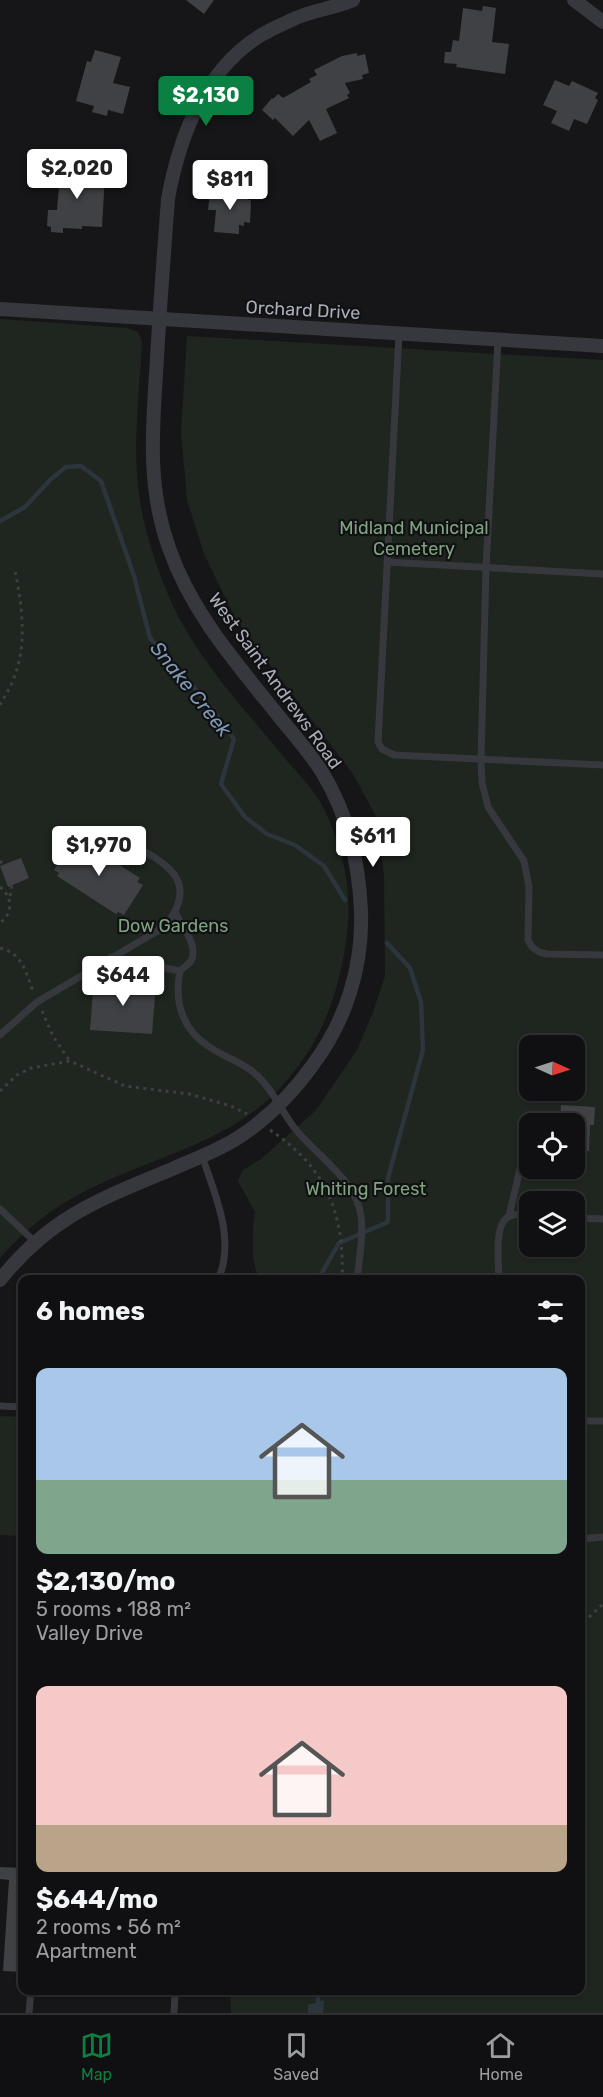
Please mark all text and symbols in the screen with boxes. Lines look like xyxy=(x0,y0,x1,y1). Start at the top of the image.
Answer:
pin: $2,130 xyxy=(157,76,255,127)
text: $2,130 xyxy=(172,83,240,107)
pin: $2,020 xyxy=(28,149,126,200)
text: $2,020 xyxy=(41,156,113,180)
pin: $811 xyxy=(194,160,266,211)
text: $811 xyxy=(207,167,253,191)
street label: Orchard Drive xyxy=(245,296,361,324)
park label: Midland Municipal Cemetery xyxy=(339,517,489,560)
street label: West Saint Andrews Road xyxy=(204,589,346,773)
water label: Snake Creek xyxy=(145,637,237,742)
pin: $611 xyxy=(337,817,409,868)
text: $611 xyxy=(350,824,396,848)
pin: $1,970 xyxy=(50,826,148,877)
text: $1,970 xyxy=(66,833,132,857)
park label: Dow Gardens xyxy=(118,915,228,937)
pin: $644 xyxy=(87,956,159,1007)
text: $644 xyxy=(96,963,150,987)
north arrow xyxy=(519,1035,585,1101)
map controls xyxy=(519,1035,585,1257)
button: locate xyxy=(519,1113,585,1179)
park label: Whiting Forest xyxy=(306,1178,426,1200)
button: layers xyxy=(519,1191,585,1257)
icon: filters xyxy=(534,1295,567,1328)
text: 6 homes xyxy=(36,1296,145,1327)
icon: home xyxy=(248,1407,356,1515)
text: $2,130/mo xyxy=(36,1566,175,1597)
text: 5 rooms · 188 m² xyxy=(36,1597,191,1621)
text: Valley Drive xyxy=(36,1621,143,1645)
icon: home xyxy=(248,1725,356,1833)
text: $644/mo xyxy=(36,1884,158,1915)
text: 2 rooms · 56 m² xyxy=(36,1915,181,1939)
text: Apartment xyxy=(36,1939,137,1963)
tab: Map xyxy=(80,2029,113,2084)
tab: Saved xyxy=(273,2029,319,2084)
tab: Home xyxy=(479,2029,523,2084)

